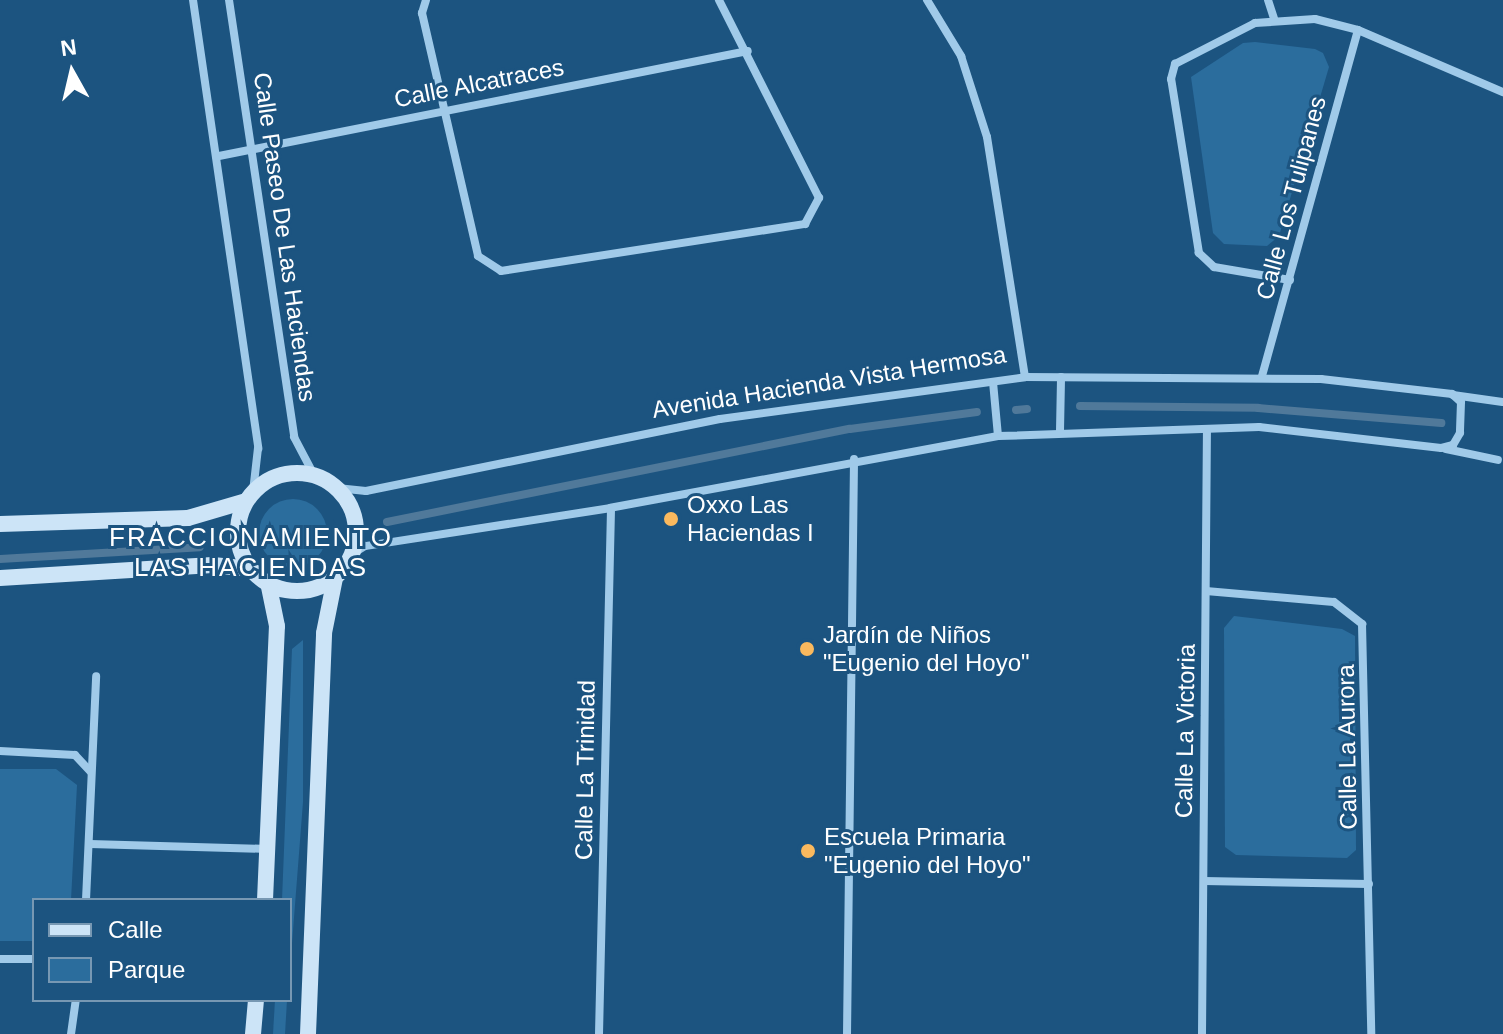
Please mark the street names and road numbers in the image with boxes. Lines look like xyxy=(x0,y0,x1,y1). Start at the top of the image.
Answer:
street label: Calle Alcatraces xyxy=(391,52,567,114)
street label: Calle Paseo De Las Haciendas xyxy=(248,71,322,403)
street label: Calle Los Tulipanes xyxy=(1250,93,1332,303)
street label: Avenida Hacienda Vista Hermosa xyxy=(650,340,1008,424)
street label: Calle La Victoria xyxy=(1169,644,1201,818)
street label: Calle La Aurora xyxy=(1331,663,1363,831)
street label: Calle La Trinidad xyxy=(569,679,601,861)

